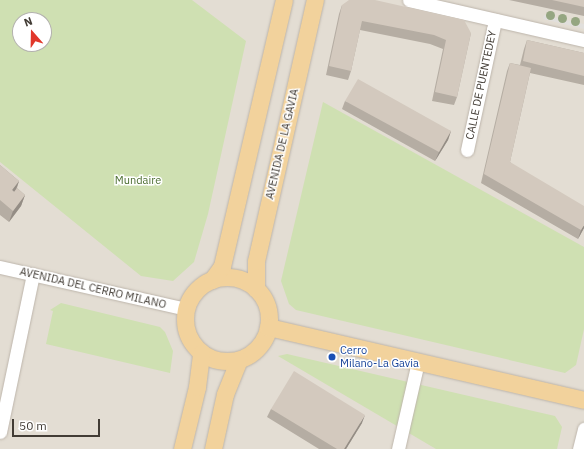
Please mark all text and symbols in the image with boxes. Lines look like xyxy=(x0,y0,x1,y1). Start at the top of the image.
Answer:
north arrow xyxy=(12,12,52,52)
text: N xyxy=(22,14,34,30)
street label: CALLE DE PUENTEDEY xyxy=(463,29,499,141)
street label: AVENIDA DE LA GAVIA xyxy=(263,87,301,201)
park label: Mundaire xyxy=(115,173,161,187)
street label: AVENIDA DEL CERRO MILANO xyxy=(18,265,168,311)
place label: Cerro Milano-La Gavia xyxy=(340,344,419,370)
marker: Cerro Milano-La Gavia xyxy=(327,352,337,362)
scale bar xyxy=(14,411,102,437)
text: 50 m xyxy=(19,418,47,433)

